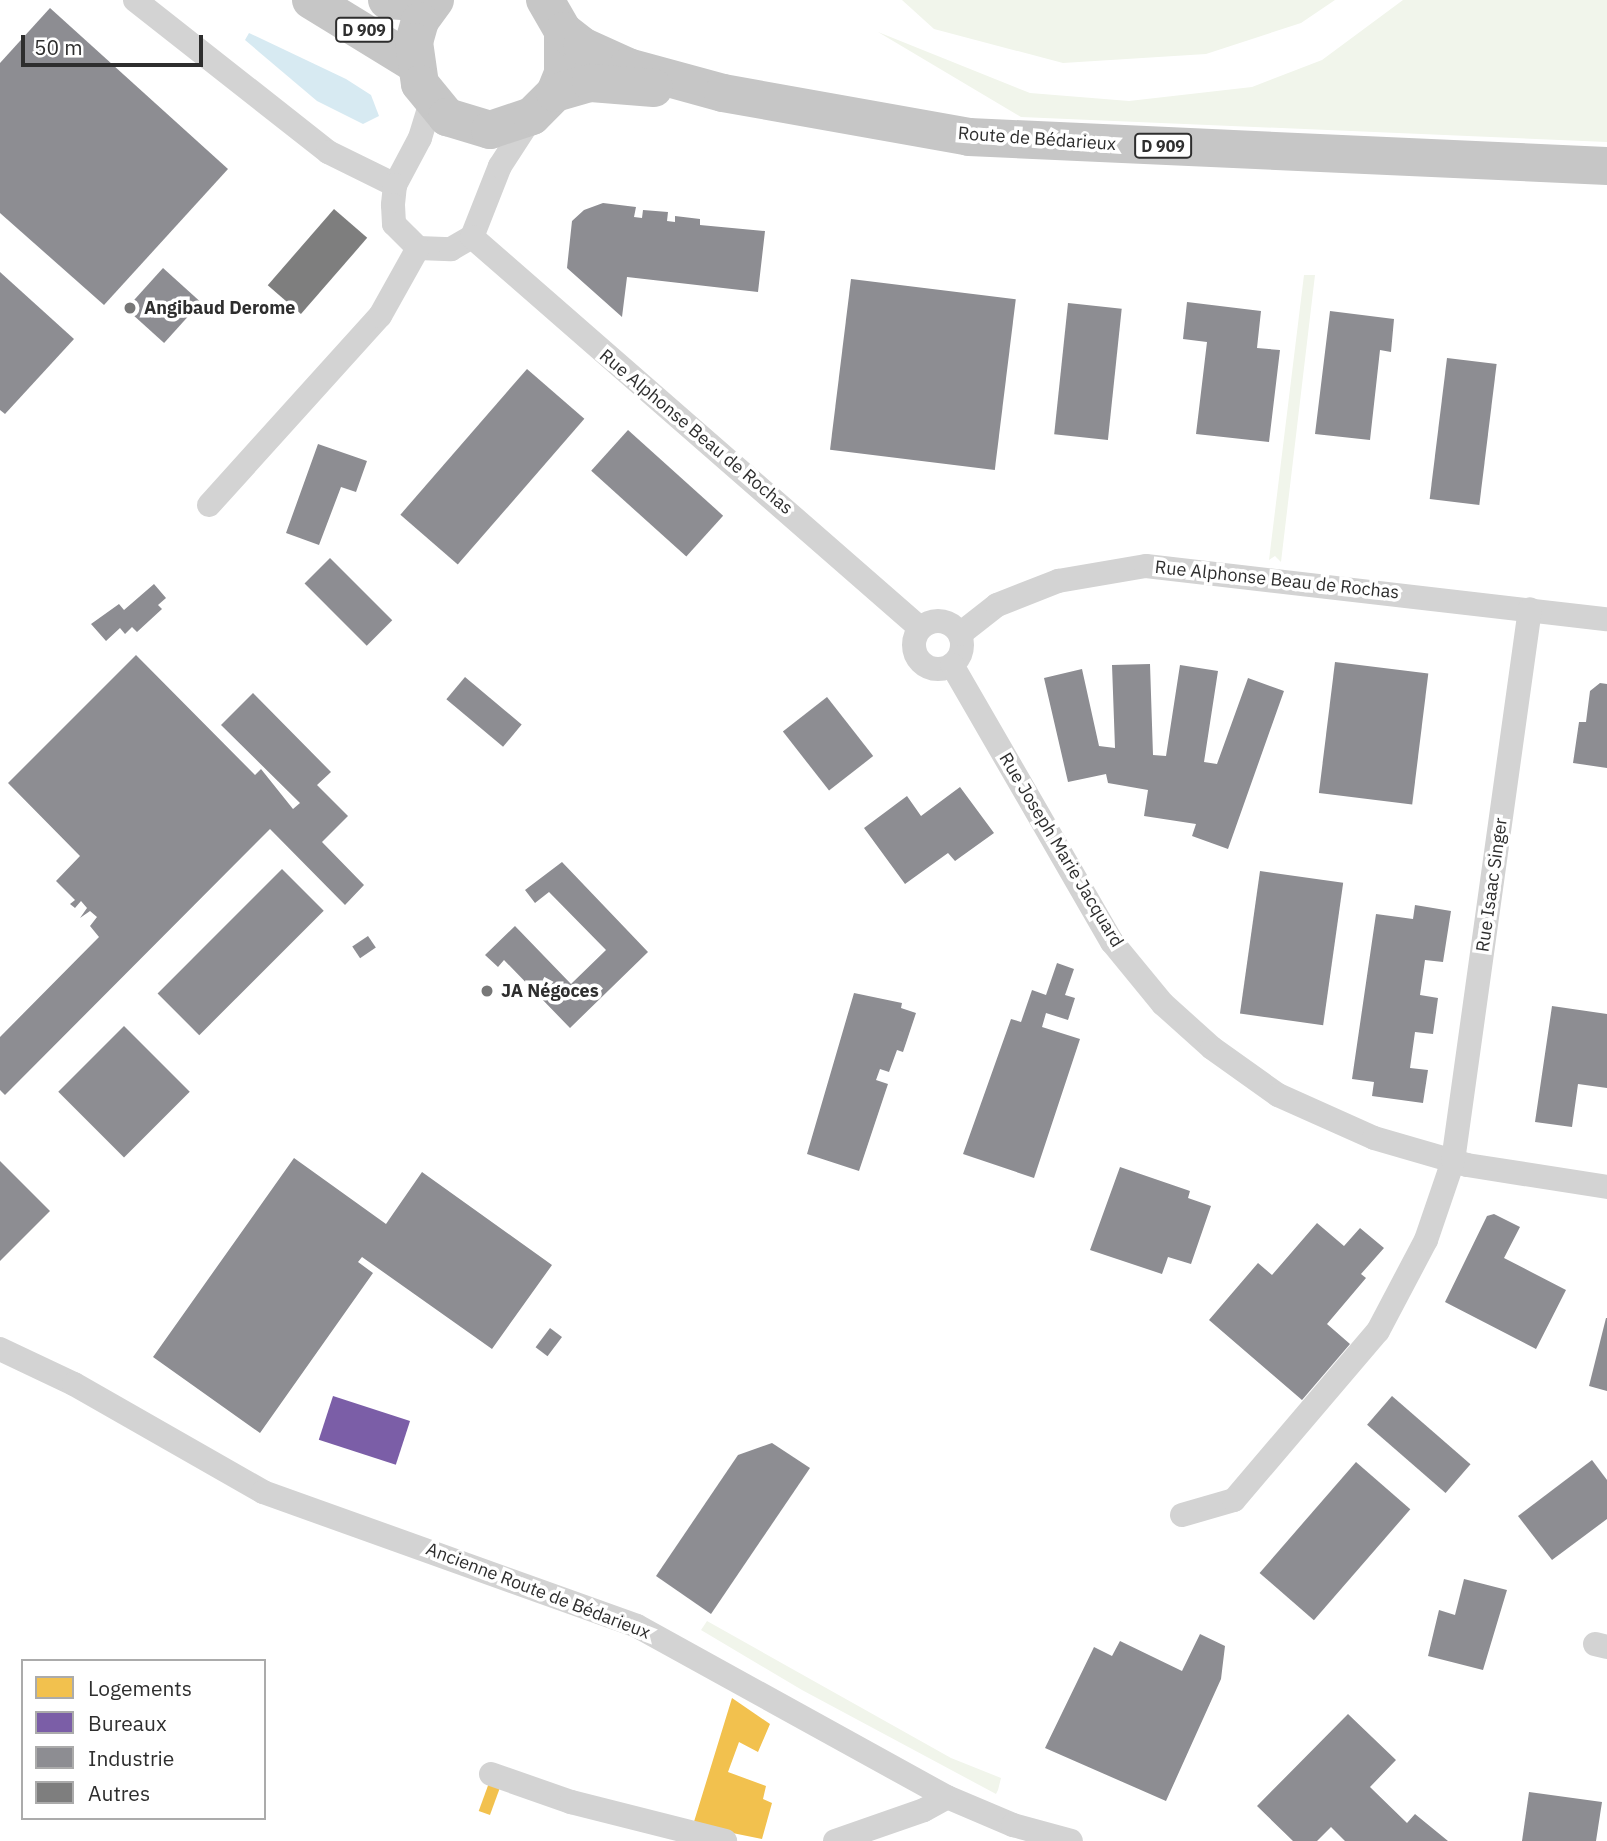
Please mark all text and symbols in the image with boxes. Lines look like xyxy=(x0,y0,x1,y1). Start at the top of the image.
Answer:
road number: D 909 xyxy=(334,18,394,42)
scale bar xyxy=(24,21,206,65)
text: 50 m xyxy=(34,33,83,61)
street label: Route de Bédarieux xyxy=(957,123,1117,155)
road number: D 909 xyxy=(1133,134,1193,158)
place label: Angibaud Derome xyxy=(144,297,295,319)
marker: Angibaud Derome xyxy=(122,300,138,316)
street label: Rue Alphonse Beau de Rochas xyxy=(595,345,797,519)
street label: Rue Alphonse Beau de Rochas xyxy=(1154,556,1400,604)
street label: Rue Joseph Marie Jacquard xyxy=(994,749,1128,951)
street label: Rue Isaac Singer xyxy=(1472,816,1512,954)
place label: JA Négoces xyxy=(501,980,599,1002)
marker: JA Négoces xyxy=(479,983,495,999)
street label: Ancienne Route de Bédarieux xyxy=(423,1538,653,1644)
legend xyxy=(21,1659,266,1820)
text: Logements xyxy=(88,1674,192,1702)
text: Bureaux xyxy=(88,1709,167,1737)
text: Industrie xyxy=(88,1744,174,1772)
text: Autres xyxy=(88,1779,150,1807)

